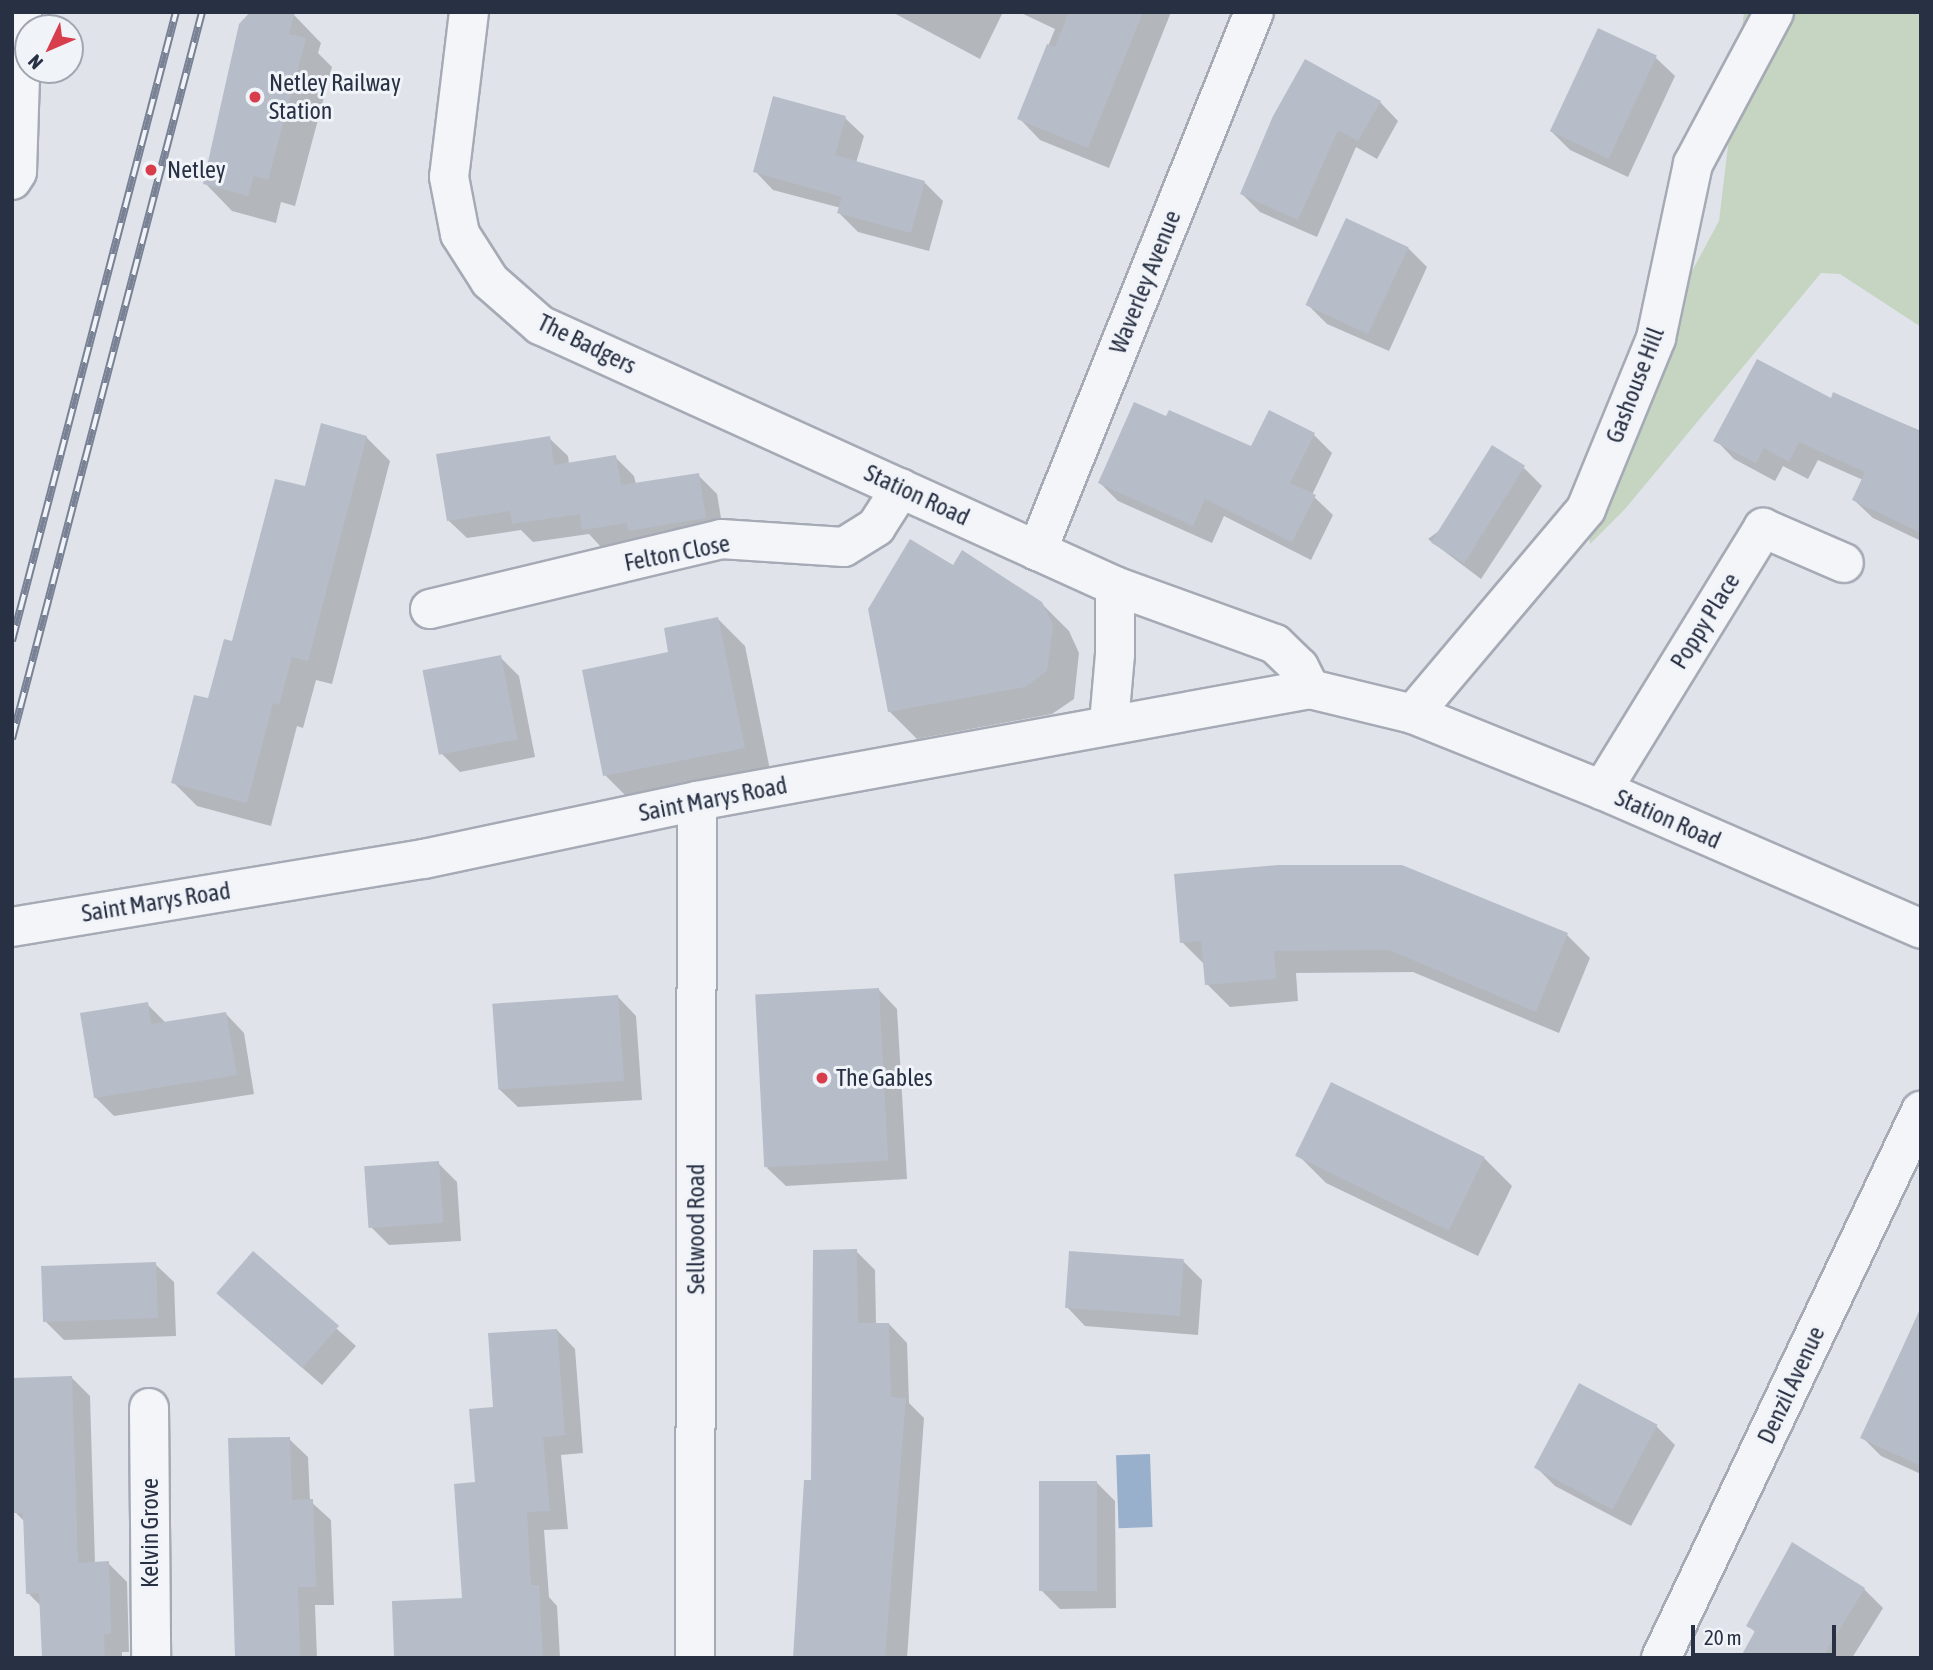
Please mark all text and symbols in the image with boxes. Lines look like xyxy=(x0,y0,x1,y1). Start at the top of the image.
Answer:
north arrow xyxy=(14,14,84,84)
text: N xyxy=(24,51,47,74)
place label: Netley Railway Station xyxy=(269,69,401,125)
marker: Netley Railway Station xyxy=(247,89,263,105)
place label: Netley xyxy=(167,156,226,184)
marker: Netley xyxy=(141,160,161,180)
street label: Waverley Avenue xyxy=(1103,206,1187,358)
street label: The Badgers xyxy=(533,308,641,380)
street label: Gashouse Hill xyxy=(1600,323,1670,447)
street label: Station Road xyxy=(860,458,974,532)
street label: Felton Close xyxy=(622,529,732,577)
street label: Poppy Place xyxy=(1664,568,1746,674)
street label: Saint Marys Road xyxy=(636,771,790,827)
street label: Station Road xyxy=(1611,783,1725,855)
street label: Saint Marys Road xyxy=(79,876,233,928)
place label: The Gables xyxy=(836,1064,933,1092)
marker: The Gables xyxy=(814,1070,830,1086)
street label: Sellwood Road xyxy=(682,1164,710,1294)
street label: Denzil Avenue xyxy=(1751,1322,1831,1448)
street label: Kelvin Grove xyxy=(136,1478,164,1588)
scale bar xyxy=(1695,1610,1840,1654)
text: 20 m xyxy=(1704,1625,1742,1649)

